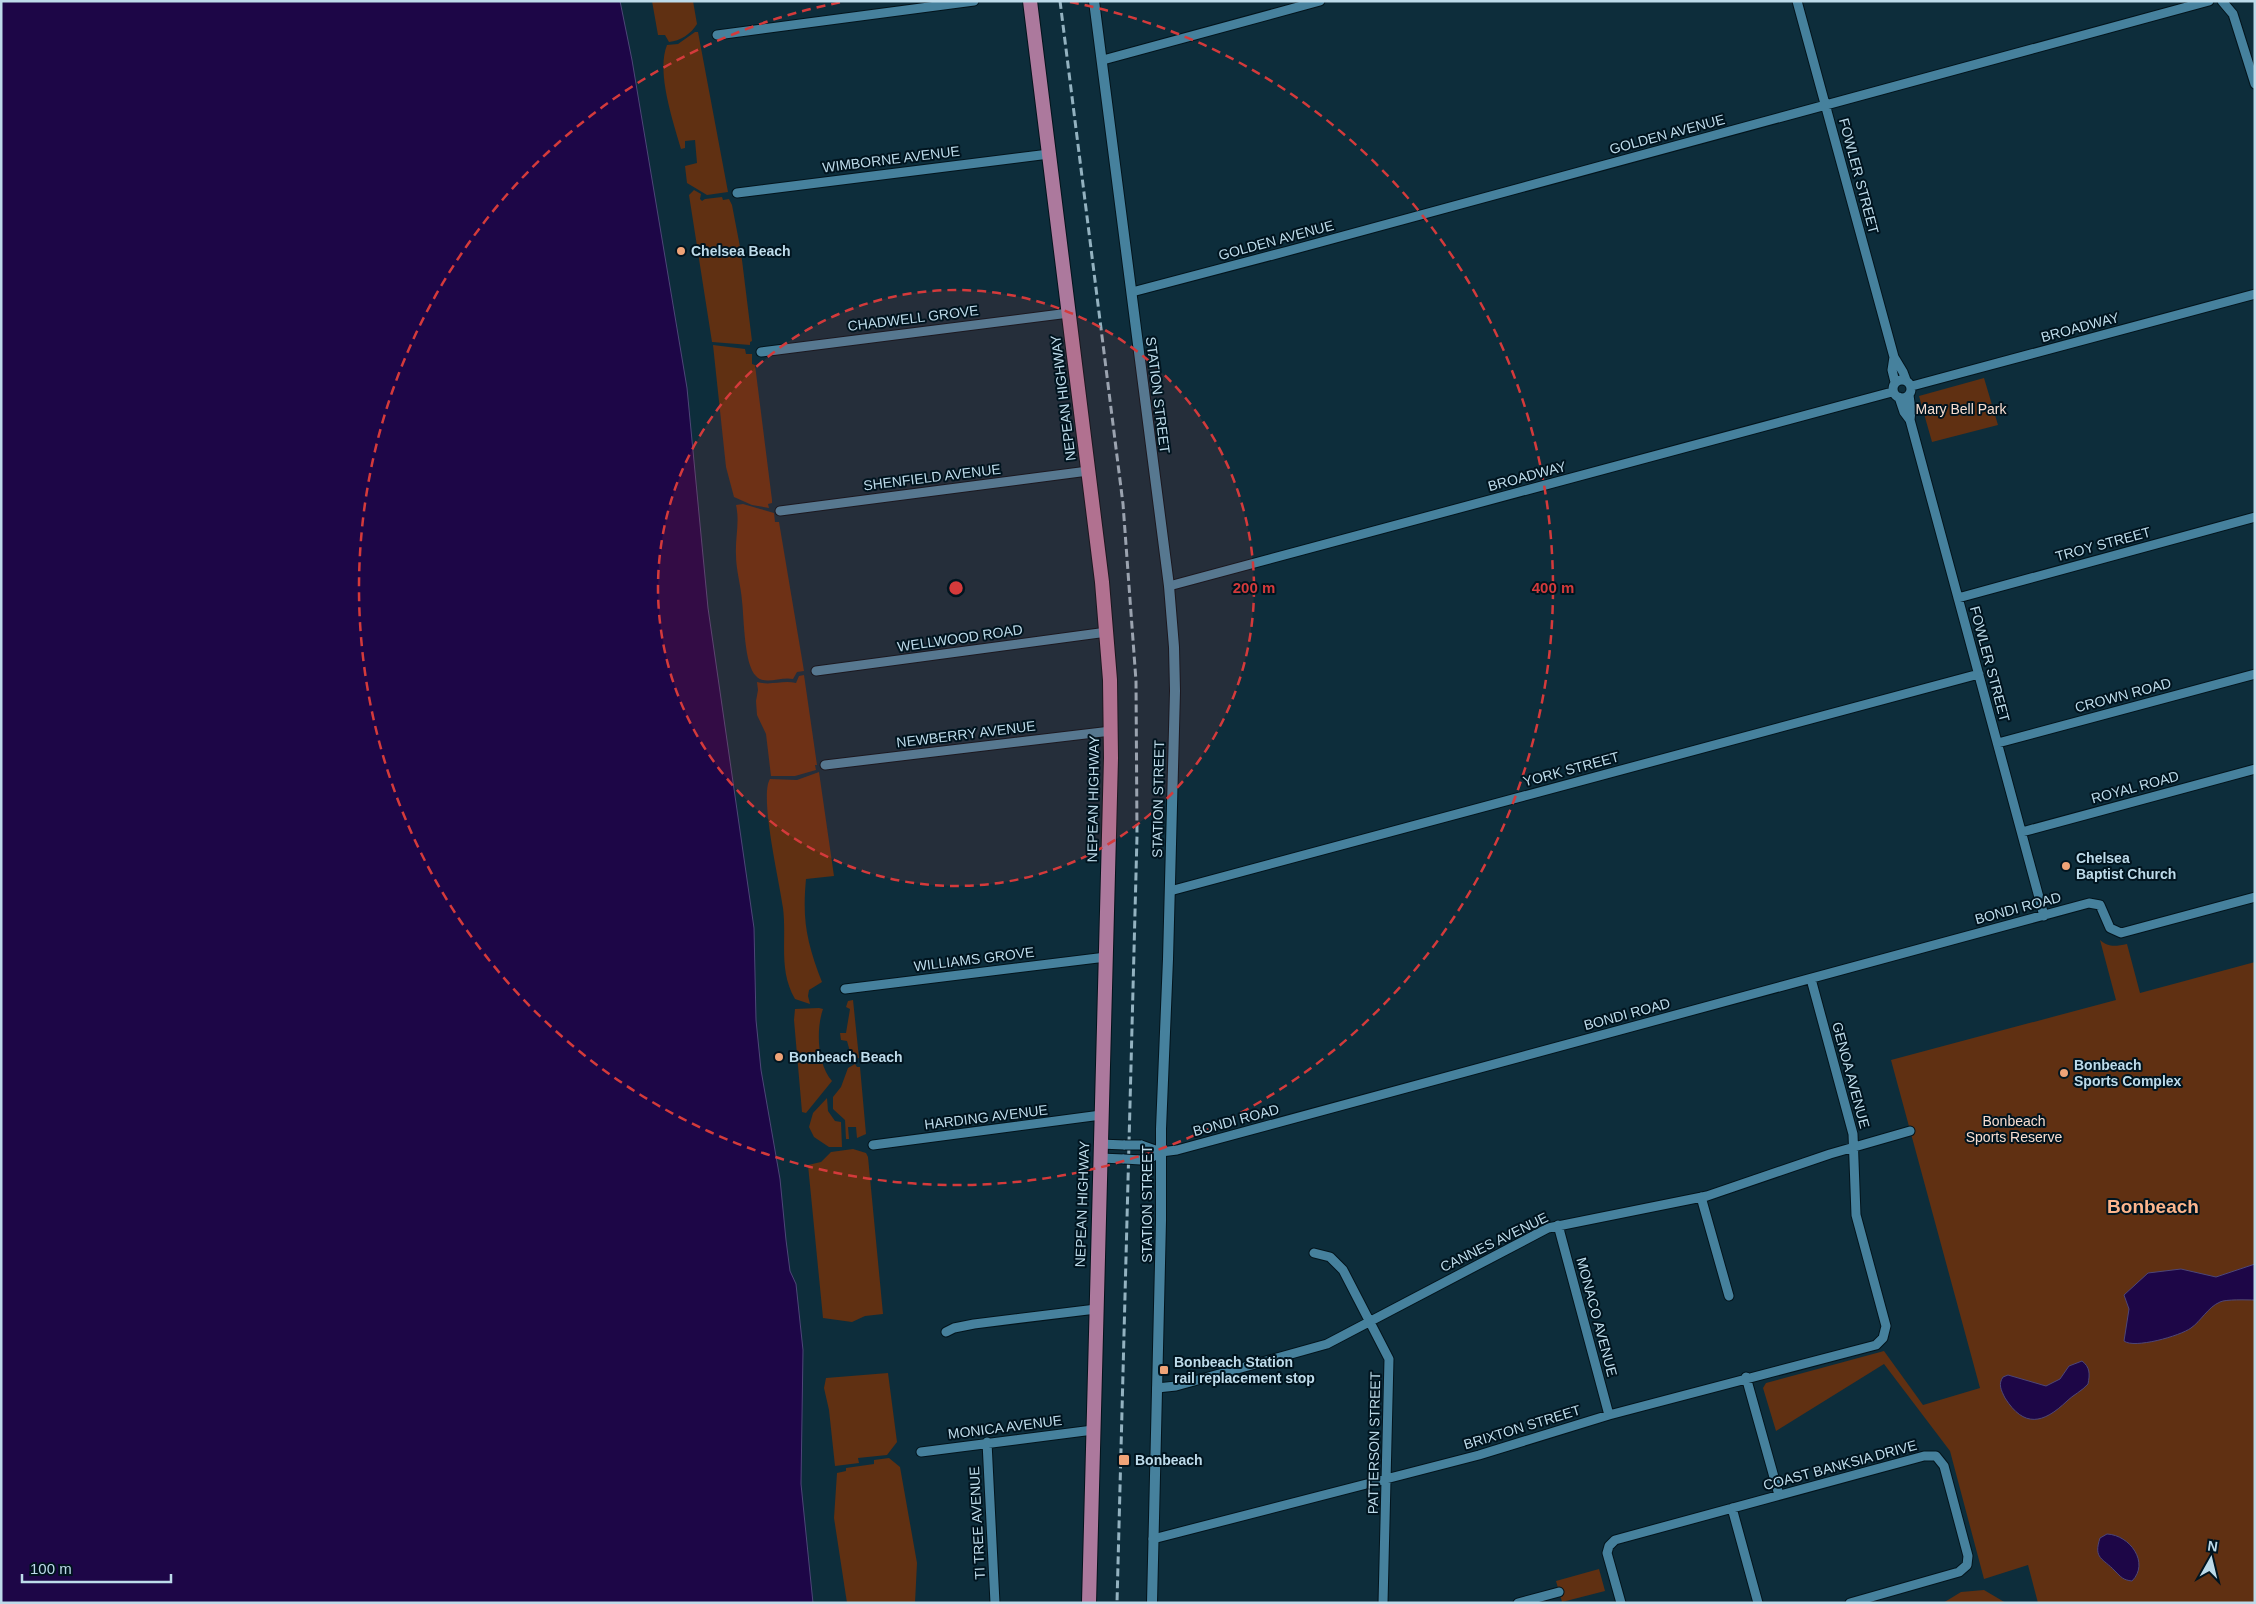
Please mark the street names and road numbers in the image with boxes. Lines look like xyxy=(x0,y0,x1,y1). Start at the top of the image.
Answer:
street label: GOLDEN AVENUE xyxy=(1608,111,1726,157)
street label: FOWLER STREET xyxy=(1836,116,1882,236)
street label: WIMBORNE AVENUE xyxy=(821,143,961,175)
street label: GOLDEN AVENUE xyxy=(1217,217,1335,263)
street label: CHADWELL GROVE xyxy=(847,302,979,334)
street label: BROADWAY xyxy=(2039,309,2121,345)
street label: NEPEAN HIGHWAY xyxy=(1047,333,1079,462)
street label: STATION STREET xyxy=(1143,336,1173,455)
street label: BROADWAY xyxy=(1486,458,1568,494)
street label: SHENFIELD AVENUE xyxy=(862,461,1002,493)
street label: TROY STREET xyxy=(2054,524,2153,564)
street label: FOWLER STREET xyxy=(1967,604,2013,724)
street label: WELLWOOD ROAD xyxy=(896,621,1024,655)
street label: CROWN ROAD xyxy=(2073,674,2173,716)
street label: NEWBERRY AVENUE xyxy=(896,718,1036,750)
street label: NEPEAN HIGHWAY xyxy=(1084,735,1102,863)
street label: STATION STREET xyxy=(1149,740,1167,858)
street label: YORK STREET xyxy=(1521,748,1621,790)
street label: ROYAL ROAD xyxy=(2089,768,2181,806)
street label: BONDI ROAD xyxy=(1973,889,2063,927)
street label: WILLIAMS GROVE xyxy=(913,944,1035,974)
street label: BONDI ROAD xyxy=(1582,995,1672,1033)
street label: GENOA AVENUE xyxy=(1829,1020,1873,1130)
street label: HARDING AVENUE xyxy=(923,1101,1049,1133)
street label: BONDI ROAD xyxy=(1191,1101,1281,1139)
street label: NEPEAN HIGHWAY xyxy=(1072,1140,1092,1268)
street label: STATION STREET xyxy=(1139,1145,1155,1263)
street label: CANNES AVENUE xyxy=(1437,1209,1551,1275)
street label: MONACO AVENUE xyxy=(1573,1256,1621,1378)
street label: PATTERSON STREET xyxy=(1365,1371,1383,1514)
street label: BRIXTON STREET xyxy=(1462,1402,1583,1452)
street label: MONICA AVENUE xyxy=(947,1412,1063,1442)
street label: COAST BANKSIA DRIVE xyxy=(1761,1437,1919,1493)
street label: TI TREE AVENUE xyxy=(966,1466,988,1580)

